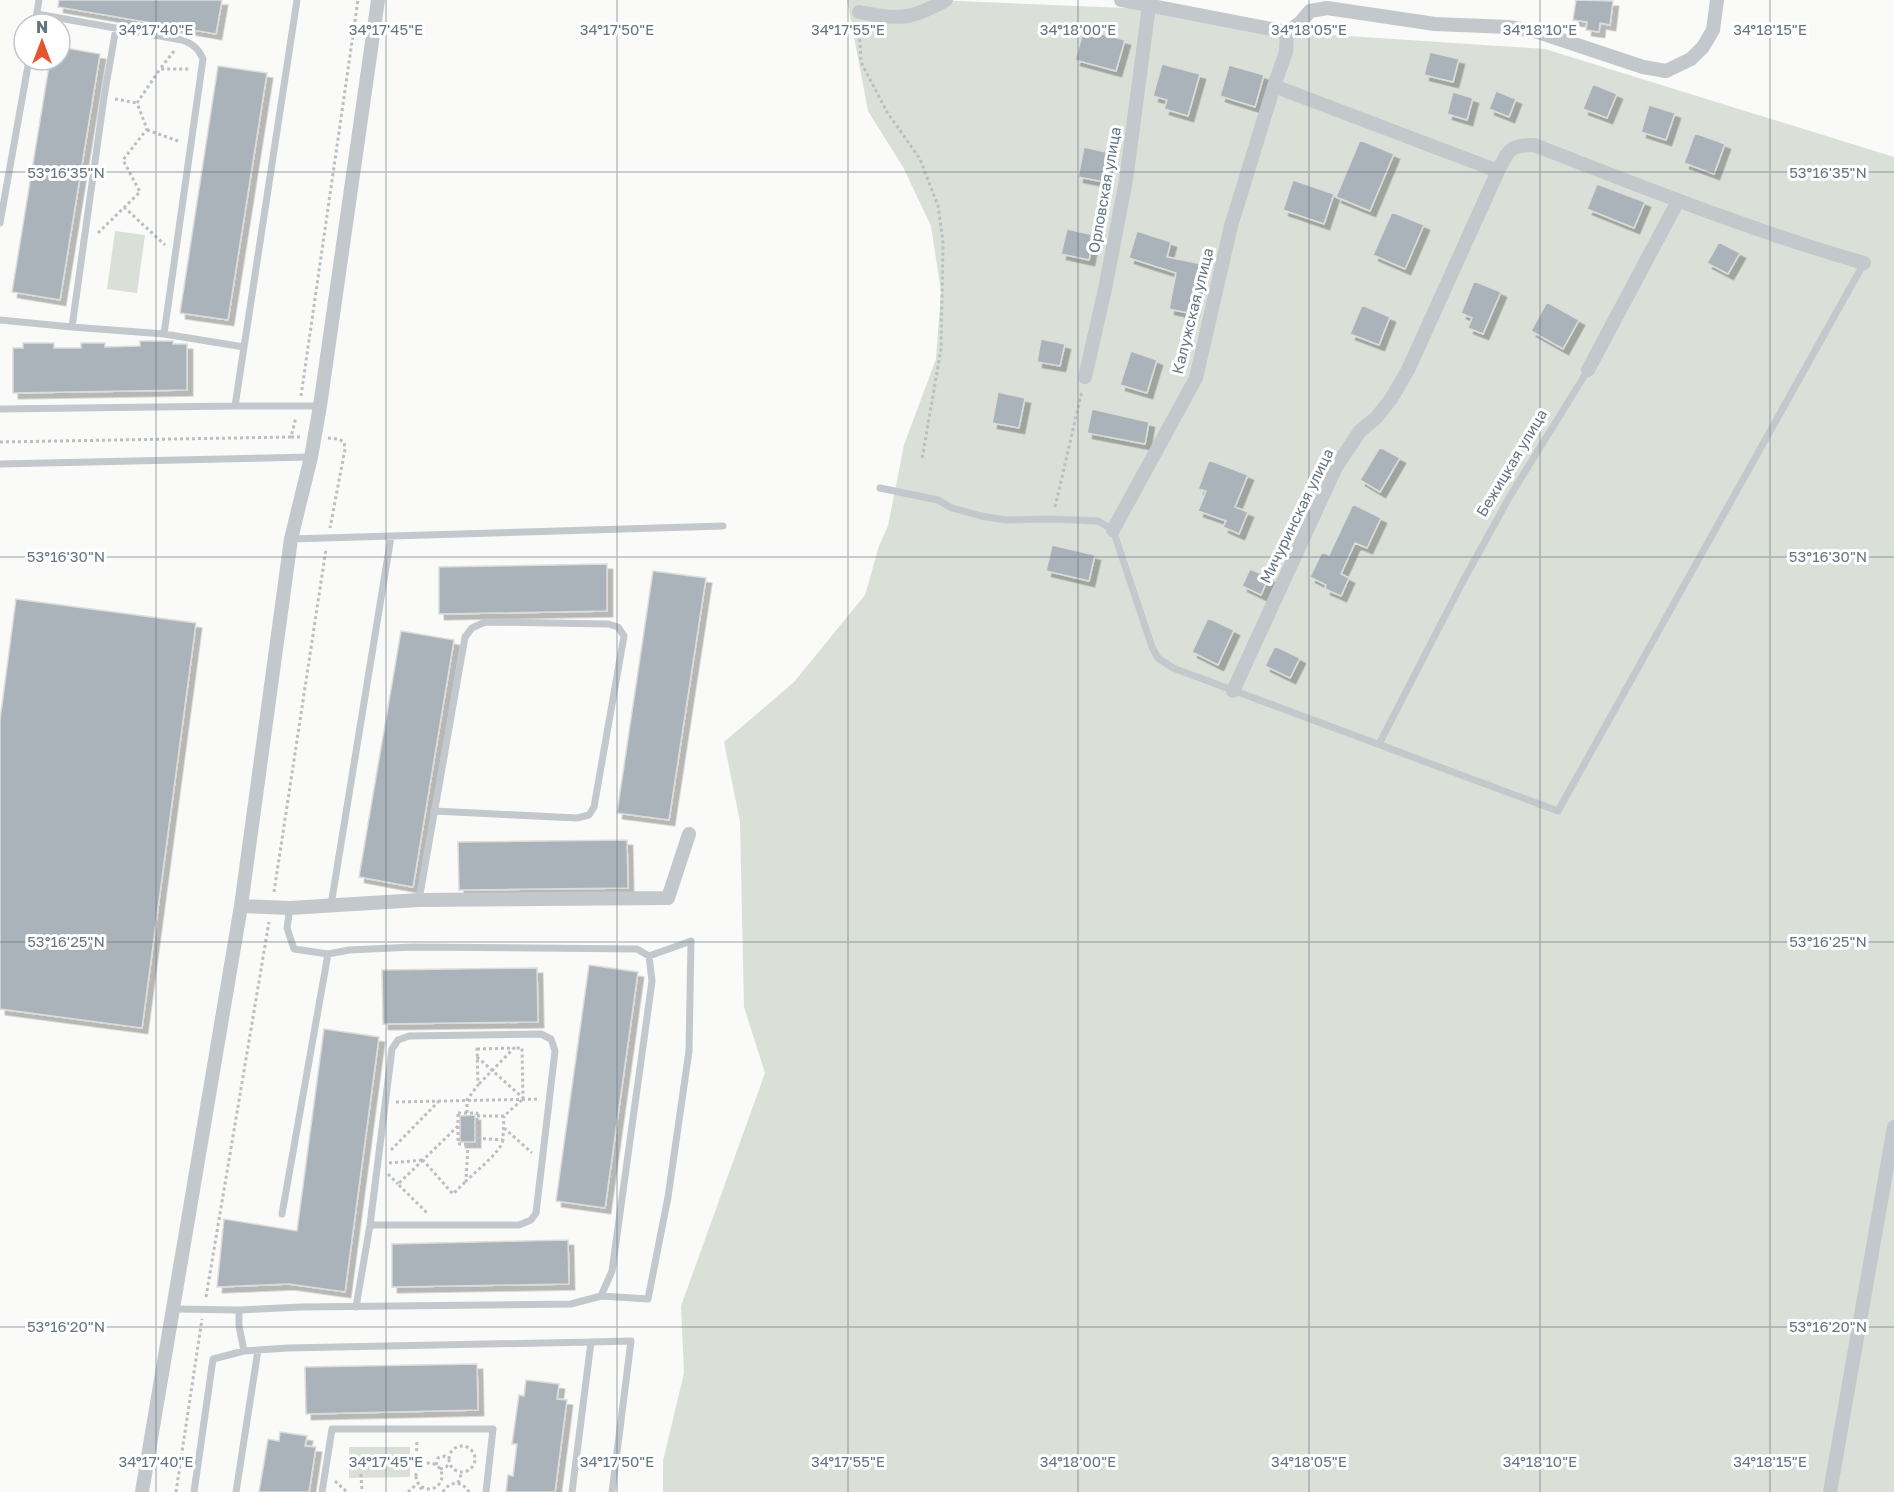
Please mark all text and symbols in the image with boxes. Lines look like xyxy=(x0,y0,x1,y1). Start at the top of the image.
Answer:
north arrow xyxy=(12,12,72,72)
text: N xyxy=(36,17,48,37)
text: 34°17'40"E xyxy=(118,20,194,38)
text: 34°17'45"E xyxy=(349,20,423,38)
text: 34°17'50"E xyxy=(580,20,654,38)
text: 34°17'55"E xyxy=(811,20,885,38)
text: 34°18'00"E xyxy=(1040,20,1116,38)
text: 34°18'05"E xyxy=(1271,20,1347,38)
text: 34°18'10"E xyxy=(1503,20,1577,38)
text: 34°18'15"E xyxy=(1733,20,1807,38)
street label: Орловская улица xyxy=(1084,125,1124,254)
text: 53°16'35"N xyxy=(27,163,105,181)
text: 53°16'35"N xyxy=(1789,163,1867,181)
street label: Калужская улица xyxy=(1168,246,1216,376)
street label: Бежицкая улица xyxy=(1472,406,1550,519)
street label: Мичуринская улица xyxy=(1256,445,1337,586)
text: 53°16'30"N xyxy=(27,547,105,565)
text: 53°16'30"N xyxy=(1789,547,1867,565)
text: 53°16'25"N xyxy=(27,932,105,950)
text: 53°16'25"N xyxy=(1789,932,1867,950)
text: 53°16'20"N xyxy=(27,1317,105,1335)
text: 53°16'20"N xyxy=(1789,1317,1867,1335)
text: 34°17'40"E xyxy=(118,1452,194,1470)
text: 34°17'45"E xyxy=(349,1452,423,1470)
text: 34°17'50"E xyxy=(580,1452,654,1470)
text: 34°17'55"E xyxy=(811,1452,885,1470)
text: 34°18'00"E xyxy=(1040,1452,1116,1470)
text: 34°18'05"E xyxy=(1271,1452,1347,1470)
text: 34°18'10"E xyxy=(1503,1452,1577,1470)
text: 34°18'15"E xyxy=(1733,1452,1807,1470)

